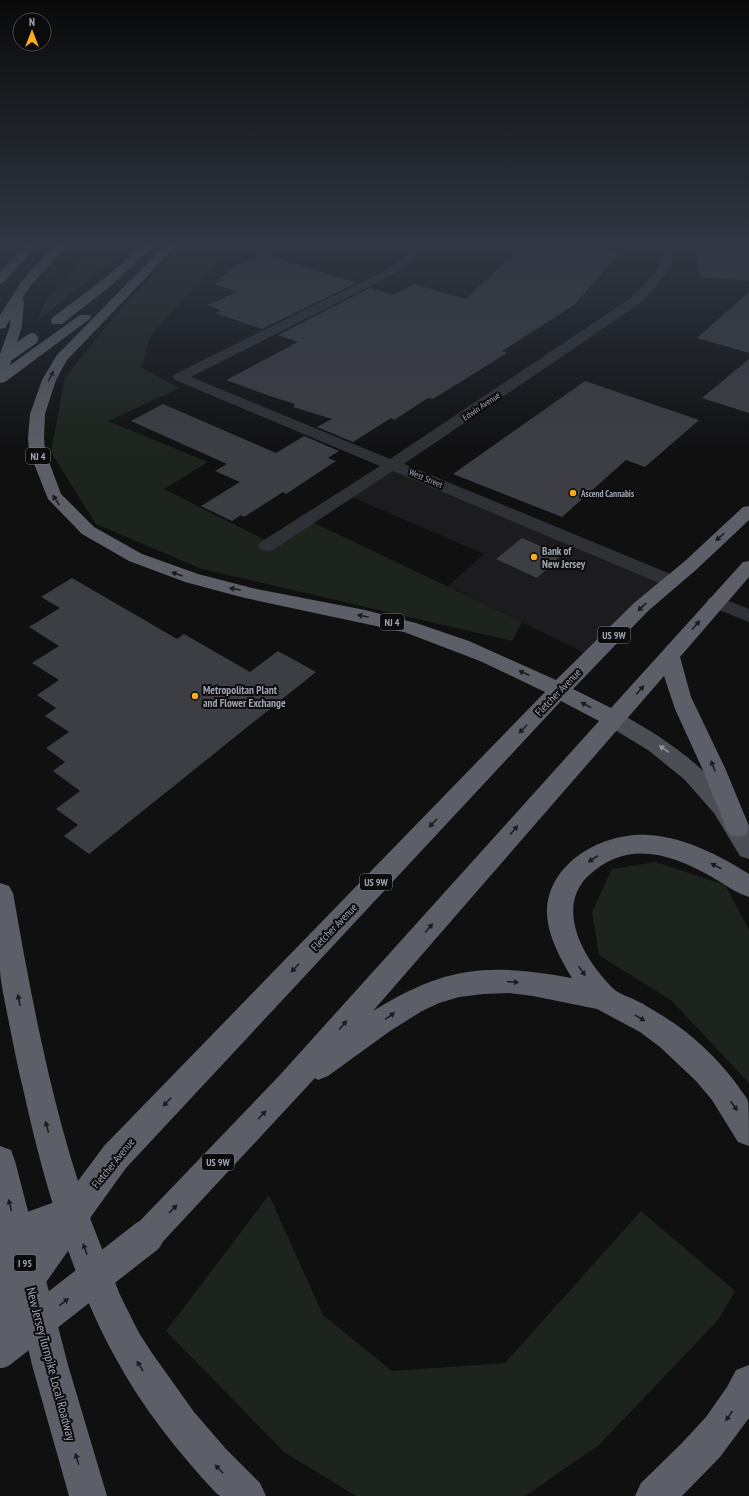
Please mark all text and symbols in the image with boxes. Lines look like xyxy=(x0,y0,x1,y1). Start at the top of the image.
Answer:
north arrow xyxy=(12,12,52,52)
text: N xyxy=(29,15,35,29)
one-way arrow xyxy=(48,371,54,382)
street label: Edwin Avenue xyxy=(460,389,502,423)
road number: NJ 4 xyxy=(26,448,50,464)
street label: West Street xyxy=(408,466,445,490)
marker: Ascend Cannabis xyxy=(568,488,578,498)
place label: Ascend Cannabis xyxy=(580,488,634,499)
one-way arrow xyxy=(52,495,60,505)
one-way arrow xyxy=(715,532,725,542)
place label: Bank of New Jersey xyxy=(542,544,586,571)
marker: Bank of New Jersey xyxy=(529,552,539,562)
one-way arrow xyxy=(171,571,183,577)
one-way arrow xyxy=(229,586,241,592)
one-way arrow xyxy=(637,602,647,612)
one-way arrow xyxy=(357,612,369,618)
road number: NJ 4 xyxy=(380,614,404,630)
one-way arrow xyxy=(691,620,700,631)
road number: US 9W xyxy=(598,627,630,643)
street label: Fletcher Avenue xyxy=(532,665,584,719)
one-way arrow xyxy=(519,670,530,676)
place label: Metropolitan Plant and Flower Exchange xyxy=(203,683,286,710)
one-way arrow xyxy=(635,685,644,696)
marker: Metropolitan Plant and Flower Exchange xyxy=(190,691,200,701)
one-way arrow xyxy=(580,701,592,708)
one-way arrow xyxy=(518,724,528,734)
one-way arrow xyxy=(659,745,669,753)
one-way arrow xyxy=(709,760,715,772)
one-way arrow xyxy=(428,818,438,828)
one-way arrow xyxy=(510,825,519,835)
one-way arrow xyxy=(587,855,599,862)
one-way arrow xyxy=(710,863,722,869)
road number: US 9W xyxy=(360,874,392,890)
street label: Fletcher Avenue xyxy=(308,900,360,954)
one-way arrow xyxy=(424,923,433,933)
one-way arrow xyxy=(290,963,300,973)
one-way arrow xyxy=(578,966,586,976)
one-way arrow xyxy=(507,978,519,985)
one-way arrow xyxy=(15,994,21,1006)
one-way arrow xyxy=(385,1012,396,1020)
one-way arrow xyxy=(635,1014,646,1021)
one-way arrow xyxy=(338,1020,347,1031)
one-way arrow xyxy=(162,1097,172,1107)
one-way arrow xyxy=(730,1101,738,1112)
one-way arrow xyxy=(258,1109,267,1120)
one-way arrow xyxy=(44,1121,50,1133)
street label: Fletcher Avenue xyxy=(88,1135,138,1191)
road number: US 9W xyxy=(202,1154,234,1170)
one-way arrow xyxy=(7,1198,13,1211)
one-way arrow xyxy=(168,1204,178,1214)
one-way arrow xyxy=(82,1242,88,1254)
road number: I 95 xyxy=(14,1255,36,1271)
street label: New Jersey Turnpike Local Roadway xyxy=(22,1285,80,1443)
one-way arrow xyxy=(58,1297,69,1306)
one-way arrow xyxy=(136,1361,144,1371)
one-way arrow xyxy=(725,1411,733,1421)
one-way arrow xyxy=(74,1452,80,1464)
one-way arrow xyxy=(215,1464,224,1474)

